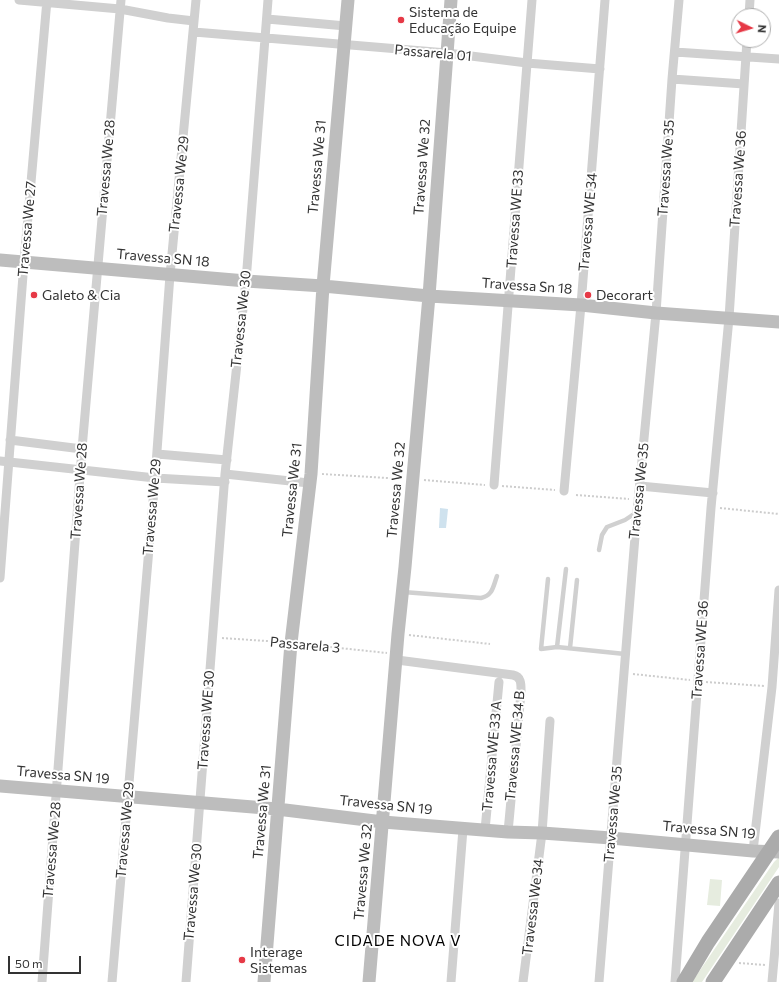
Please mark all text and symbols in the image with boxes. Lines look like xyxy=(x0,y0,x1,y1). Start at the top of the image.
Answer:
place label: Sistema de Educação Equipe xyxy=(409,4,516,36)
north arrow xyxy=(731,8,771,48)
marker: Sistema de Educação Equipe xyxy=(396,15,406,25)
text: N xyxy=(756,24,769,34)
street label: Passarela 01 xyxy=(394,41,472,65)
street label: Travessa We 32 xyxy=(410,118,434,216)
street label: Travessa We 28 xyxy=(93,119,119,217)
street label: Travessa We 31 xyxy=(305,119,329,215)
street label: Travessa We 35 xyxy=(654,119,678,217)
street label: Travessa We 36 xyxy=(726,130,750,228)
street label: Travessa We 29 xyxy=(166,135,192,233)
street label: Travessa WE 33 xyxy=(503,169,527,269)
street label: Travessa WE 34 xyxy=(575,172,601,272)
street label: Travessa We 27 xyxy=(14,180,40,278)
street label: Travessa SN 18 xyxy=(116,246,210,270)
street label: Travessa We 30 xyxy=(228,269,254,369)
street label: Travessa Sn 18 xyxy=(481,274,573,298)
place label: Galeto & Cia xyxy=(42,287,121,303)
place label: Decorart xyxy=(596,287,653,303)
marker: Galeto & Cia xyxy=(29,290,39,300)
marker: Decorart xyxy=(583,290,593,300)
street label: Travessa We 32 xyxy=(383,441,409,539)
street label: Travessa We 28 xyxy=(67,442,91,540)
street label: Travessa We 31 xyxy=(279,442,305,538)
street label: Travessa We 35 xyxy=(626,442,652,540)
street label: Travessa We 29 xyxy=(139,458,165,556)
street label: Travessa WE 36 xyxy=(688,600,712,700)
street label: Passarela 3 xyxy=(269,634,341,656)
street label: Travessa WE 30 xyxy=(194,670,218,770)
street label: Travessa WE 34 B xyxy=(502,690,528,802)
street label: Travessa WE 33 A xyxy=(479,700,505,812)
street label: Travessa SN 19 xyxy=(16,763,110,787)
street label: Travessa We 31 xyxy=(250,764,274,860)
street label: Travessa We 35 xyxy=(600,765,626,863)
street label: Travessa We 29 xyxy=(112,781,138,879)
street label: Travessa SN 19 xyxy=(339,792,433,818)
street label: Travessa We 28 xyxy=(39,801,65,899)
street label: Travessa SN 19 xyxy=(662,818,756,842)
street label: Travessa We 32 xyxy=(350,823,376,921)
street label: Travessa We 30 xyxy=(180,842,206,942)
street label: Travessa We 34 xyxy=(519,858,547,956)
district label: CIDADE NOVA V xyxy=(334,932,462,950)
place label: Interage Sistemas xyxy=(250,944,307,976)
scale bar xyxy=(10,948,83,974)
marker: Interage Sistemas xyxy=(237,955,247,965)
text: 50 m xyxy=(15,956,43,970)

